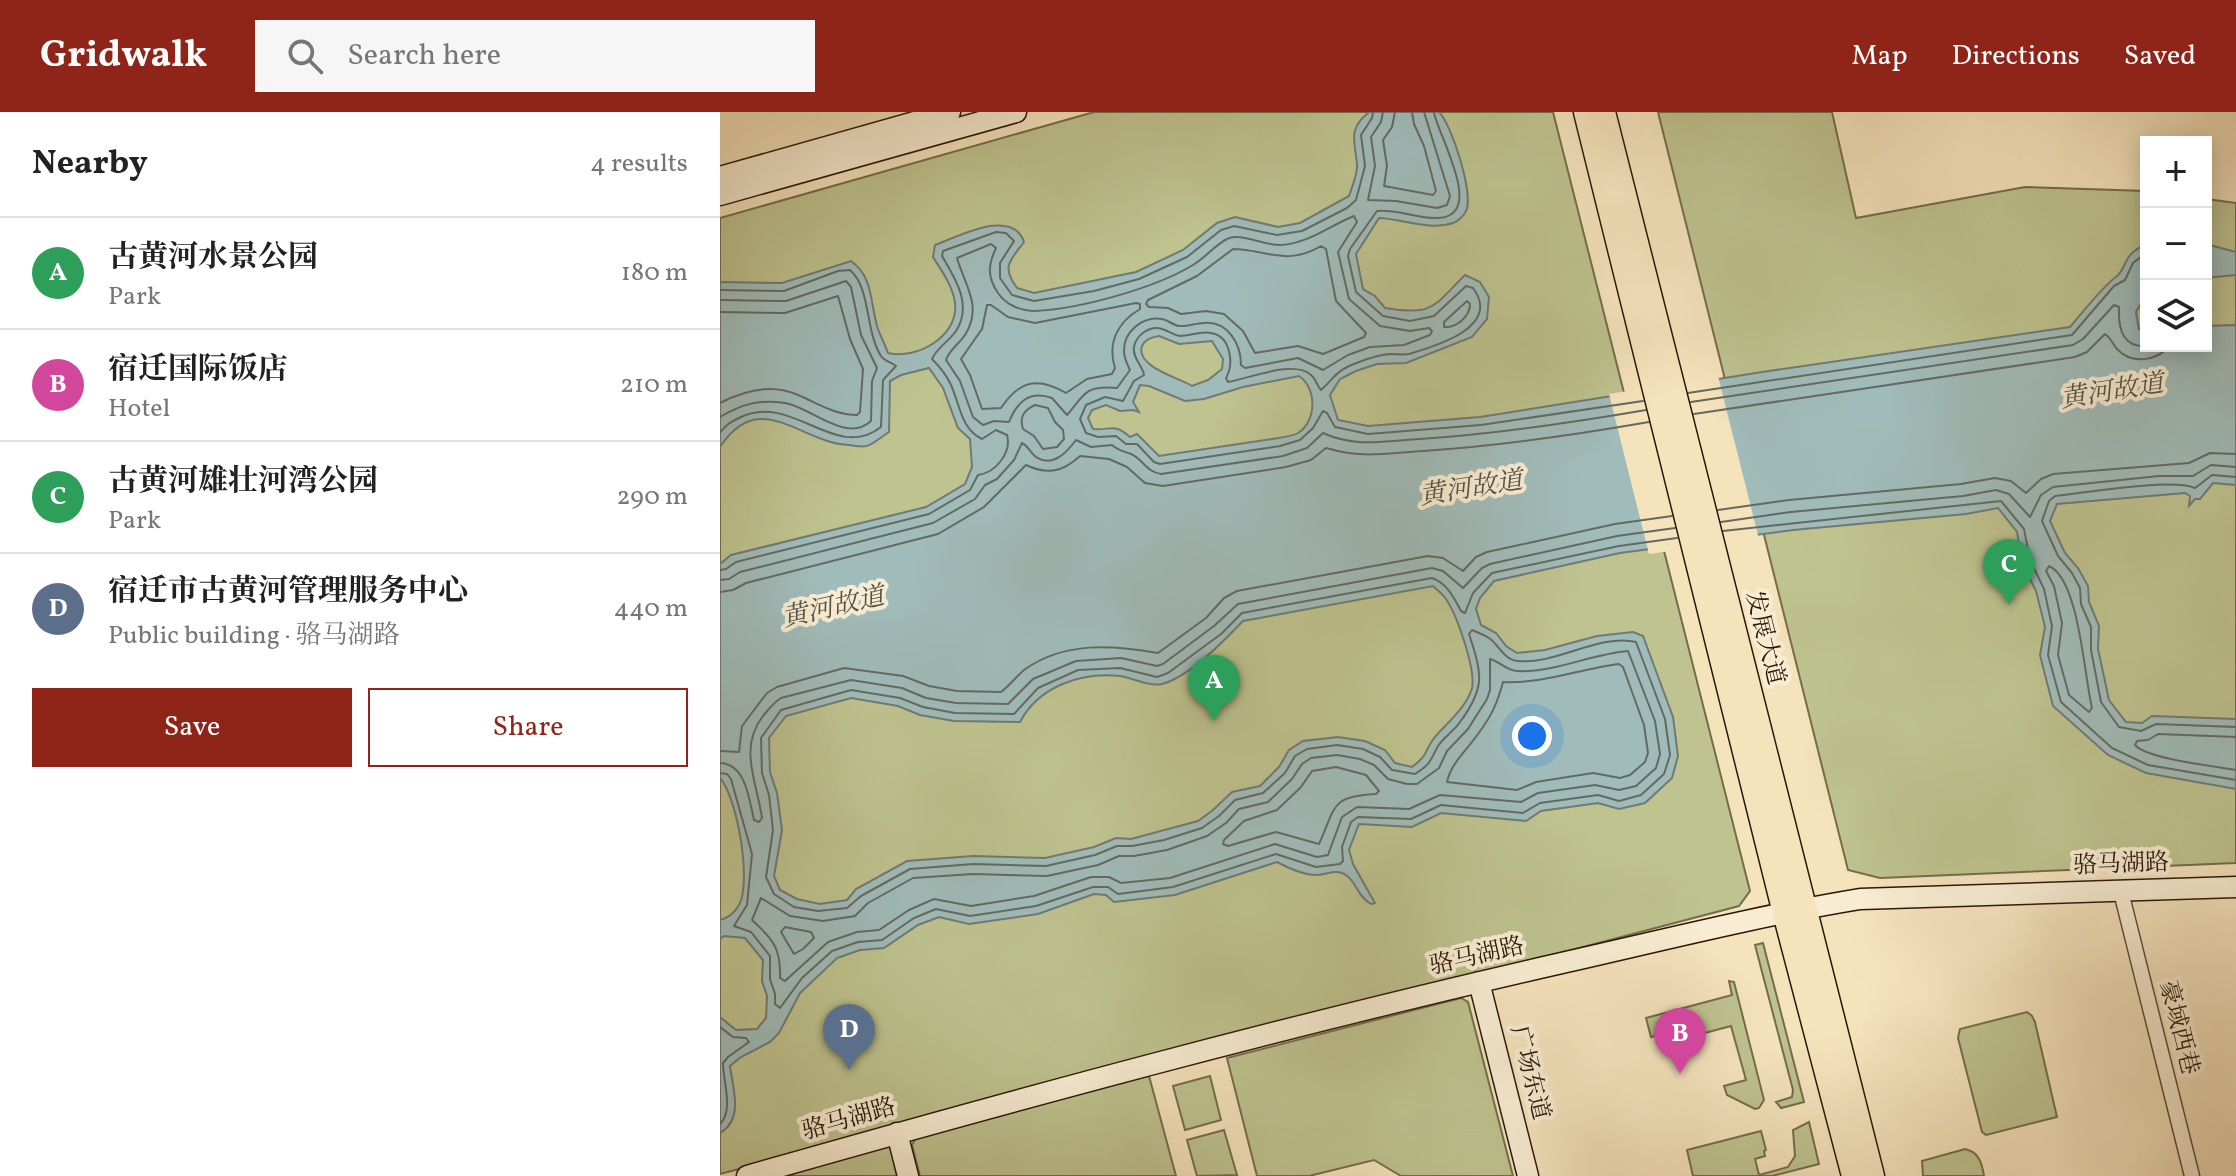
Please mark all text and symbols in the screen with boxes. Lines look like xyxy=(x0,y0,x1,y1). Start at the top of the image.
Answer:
search box xyxy=(255,20,815,92)
text: Gridwalk xyxy=(40,30,207,83)
icon: search xyxy=(283,34,327,78)
text: Search here xyxy=(347,35,501,77)
text: Map xyxy=(1852,37,1908,76)
text: Directions xyxy=(1952,37,2080,76)
text: Saved xyxy=(2124,37,2196,76)
map controls xyxy=(2140,136,2212,352)
button: + xyxy=(2140,136,2212,208)
text: Nearby xyxy=(32,141,148,188)
text: 4 results xyxy=(590,146,688,182)
button: − xyxy=(2140,208,2212,280)
text: 古黄河水景公园 xyxy=(108,237,318,279)
text: A xyxy=(49,255,67,291)
text: 180 m xyxy=(621,255,688,291)
text: Park xyxy=(108,279,161,315)
button: layers xyxy=(2140,280,2212,352)
text: 宿迁国际饭店 xyxy=(108,349,288,391)
water label: 黄河故道 xyxy=(2058,365,2170,418)
text: B xyxy=(49,367,67,403)
text: 210 m xyxy=(620,367,688,403)
text: Hotel xyxy=(108,391,170,427)
text: 古黄河雄壮河湾公园 xyxy=(108,461,378,503)
water label: 黄河故道 xyxy=(1417,462,1529,515)
text: C xyxy=(50,479,66,515)
text: 290 m xyxy=(616,479,688,515)
text: Park xyxy=(108,503,161,539)
pin: C xyxy=(1983,539,2035,605)
text: 宿迁市古黄河管理服务中心 xyxy=(108,571,468,613)
water label: 黄河故道 xyxy=(778,578,892,637)
street label: 发展大道 xyxy=(1736,587,1792,689)
text: D xyxy=(48,591,68,627)
text: 440 m xyxy=(614,591,688,627)
text: Public building · 骆马湖路 xyxy=(108,618,399,654)
pin: A xyxy=(1188,655,1240,721)
button: Save xyxy=(32,688,352,767)
button: Share xyxy=(368,688,688,767)
your location xyxy=(1512,716,1552,756)
street label: 骆马湖路 xyxy=(2072,846,2170,884)
street label: 骆马湖路 xyxy=(1426,930,1528,984)
street label: 豪域西巷 xyxy=(2150,977,2206,1079)
pin: D xyxy=(823,1004,875,1070)
pin: B xyxy=(1654,1008,1706,1074)
street label: 广场东道 xyxy=(1501,1022,1557,1124)
street label: 骆马湖路 xyxy=(798,1090,900,1150)

